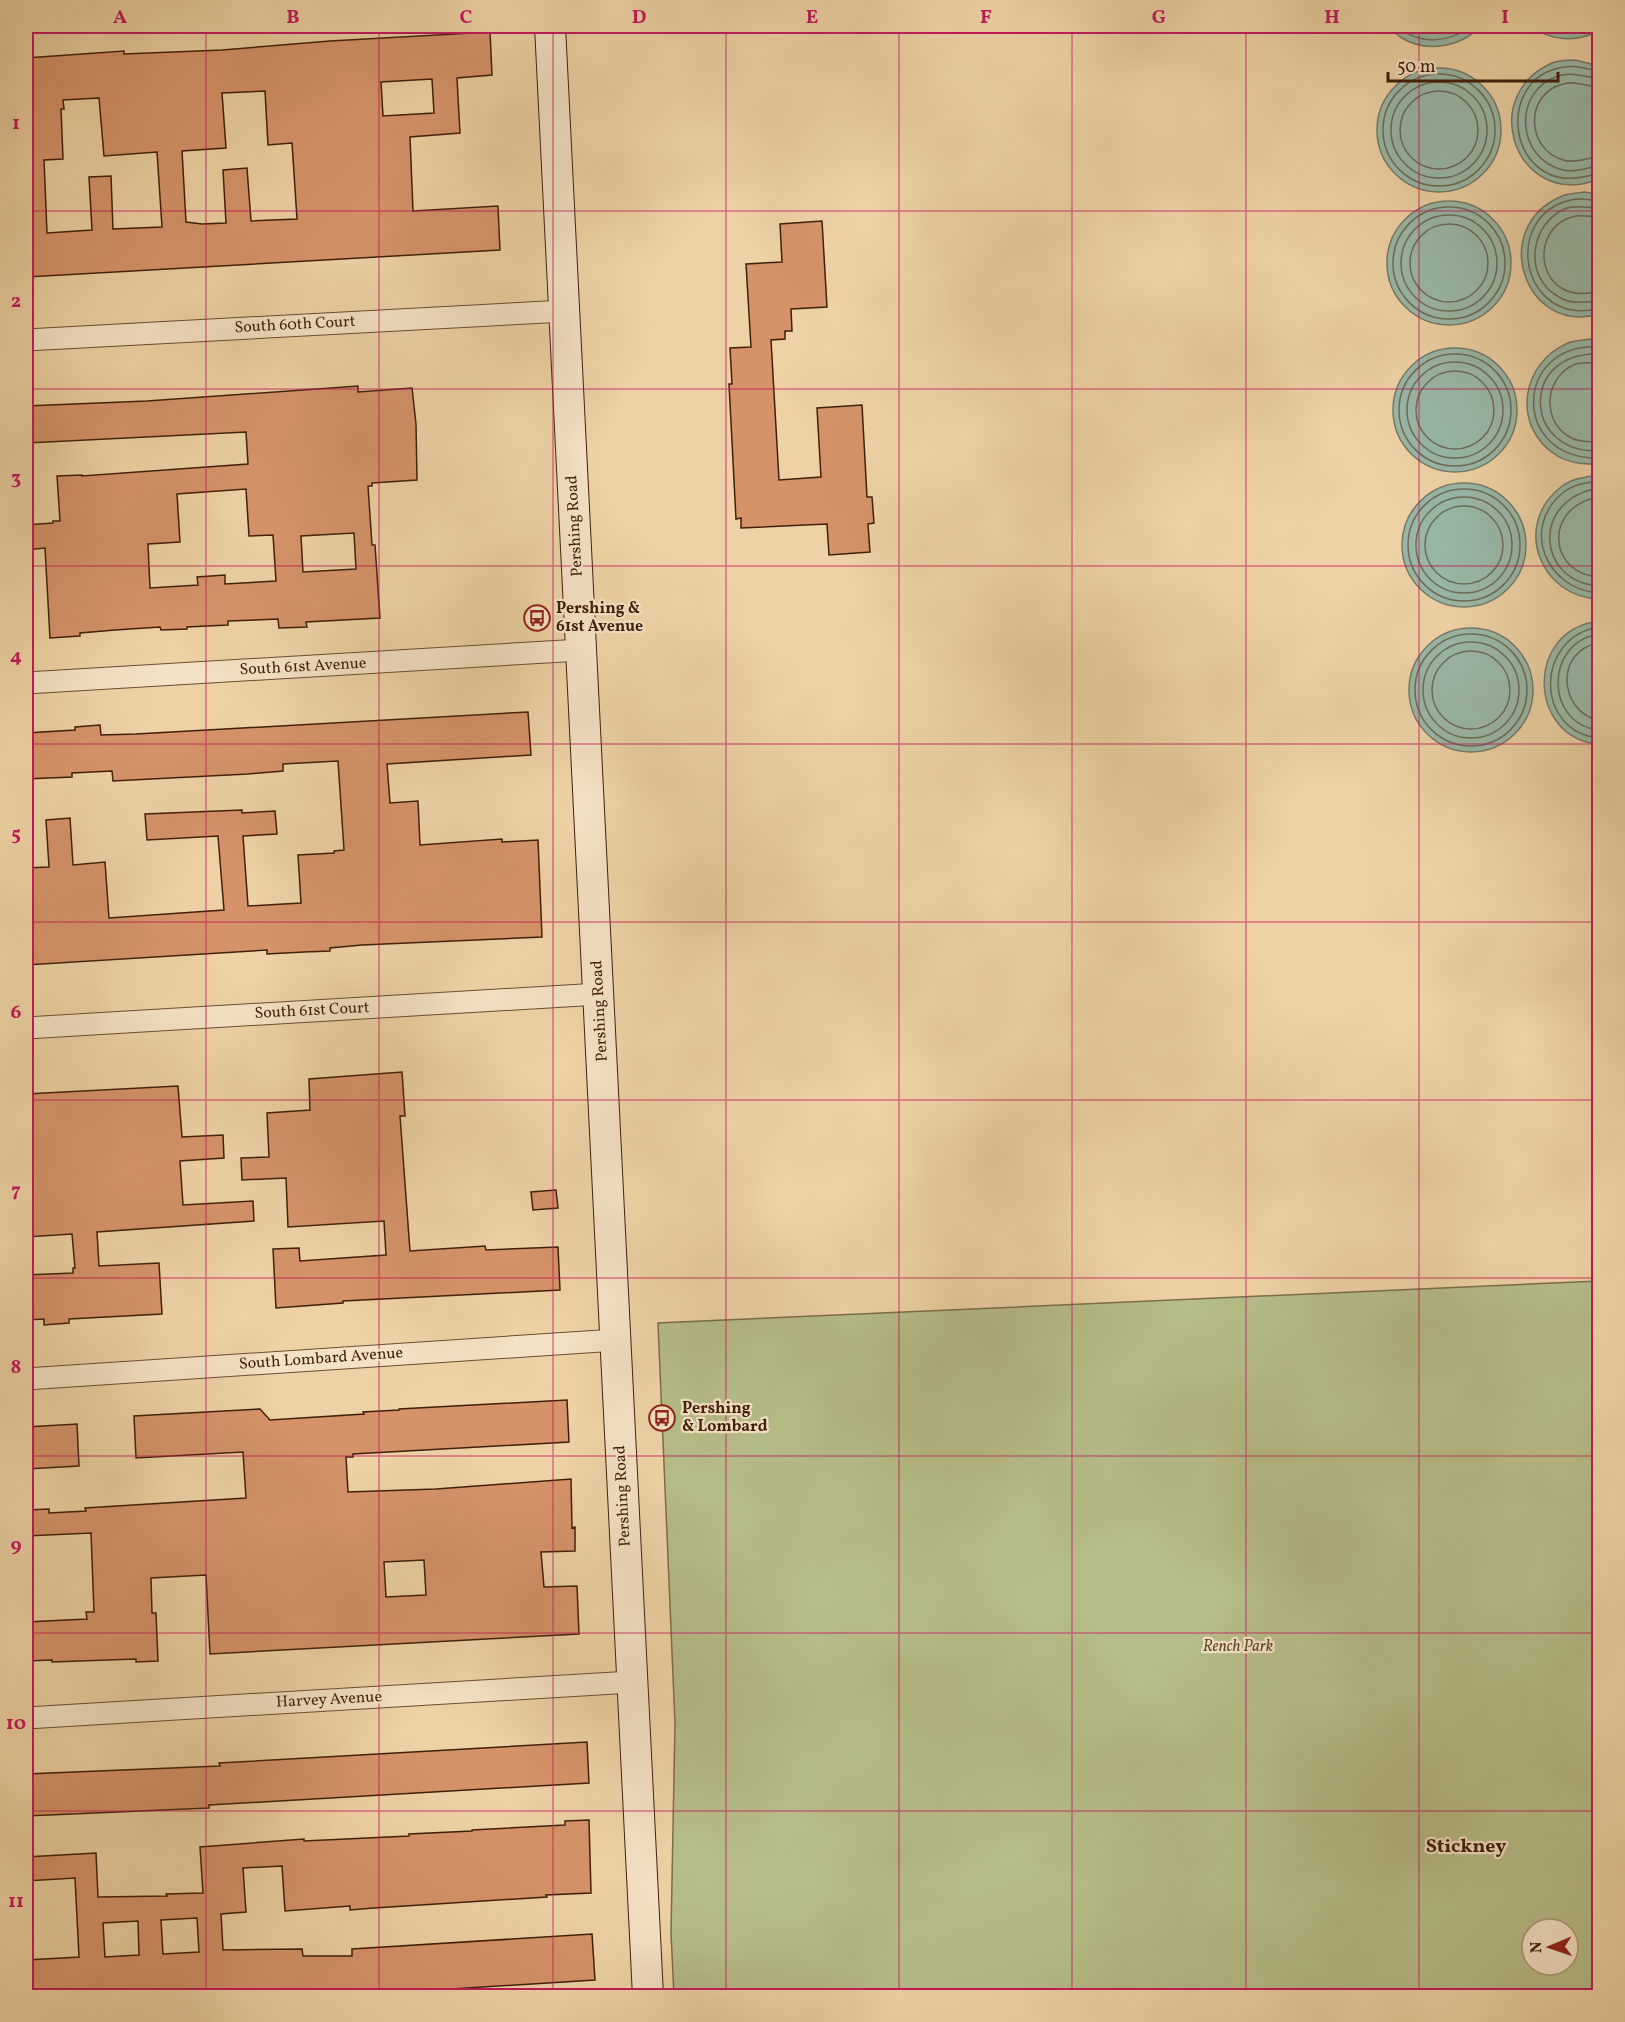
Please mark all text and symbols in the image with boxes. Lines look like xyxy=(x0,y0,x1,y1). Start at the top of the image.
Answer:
text: A xyxy=(113,4,127,32)
text: B xyxy=(286,4,300,32)
text: C xyxy=(460,4,473,32)
text: D xyxy=(632,4,646,32)
text: E xyxy=(806,4,818,32)
text: F xyxy=(980,4,992,32)
text: G xyxy=(1152,4,1166,32)
text: H xyxy=(1324,4,1340,32)
text: I xyxy=(1501,4,1509,32)
scale bar xyxy=(1388,45,1558,83)
text: 50 m xyxy=(1397,55,1436,80)
text: 1 xyxy=(12,110,20,138)
text: 2 xyxy=(11,288,21,316)
street label: South 60th Court xyxy=(234,311,356,339)
text: 3 xyxy=(11,465,21,493)
street label: Pershing Road xyxy=(561,475,589,577)
place label: Pershing & 61st Avenue xyxy=(556,598,643,638)
bus stop icon: Pershing & 61st Avenue xyxy=(522,603,552,633)
text: 4 xyxy=(10,643,22,671)
street label: South 61st Avenue xyxy=(239,653,367,681)
text: 5 xyxy=(11,821,21,849)
street label: Pershing Road xyxy=(586,960,614,1062)
street label: South 61st Court xyxy=(254,997,370,1025)
text: 6 xyxy=(11,999,22,1027)
text: 7 xyxy=(11,1177,21,1205)
street label: South Lombard Avenue xyxy=(238,1342,404,1376)
text: 8 xyxy=(11,1354,21,1382)
place label: Pershing & Lombard xyxy=(682,1398,768,1438)
bus stop icon: Pershing & Lombard xyxy=(647,1403,677,1433)
street label: Pershing Road xyxy=(609,1445,637,1547)
text: 9 xyxy=(10,1532,22,1560)
park label: Rench Park xyxy=(1203,1636,1274,1658)
street label: Harvey Avenue xyxy=(275,1686,383,1714)
text: 10 xyxy=(6,1710,26,1738)
district label: Stickney xyxy=(1426,1833,1506,1861)
text: 11 xyxy=(8,1888,24,1916)
north arrow xyxy=(1520,1917,1580,1977)
text: N xyxy=(1526,1941,1548,1954)

